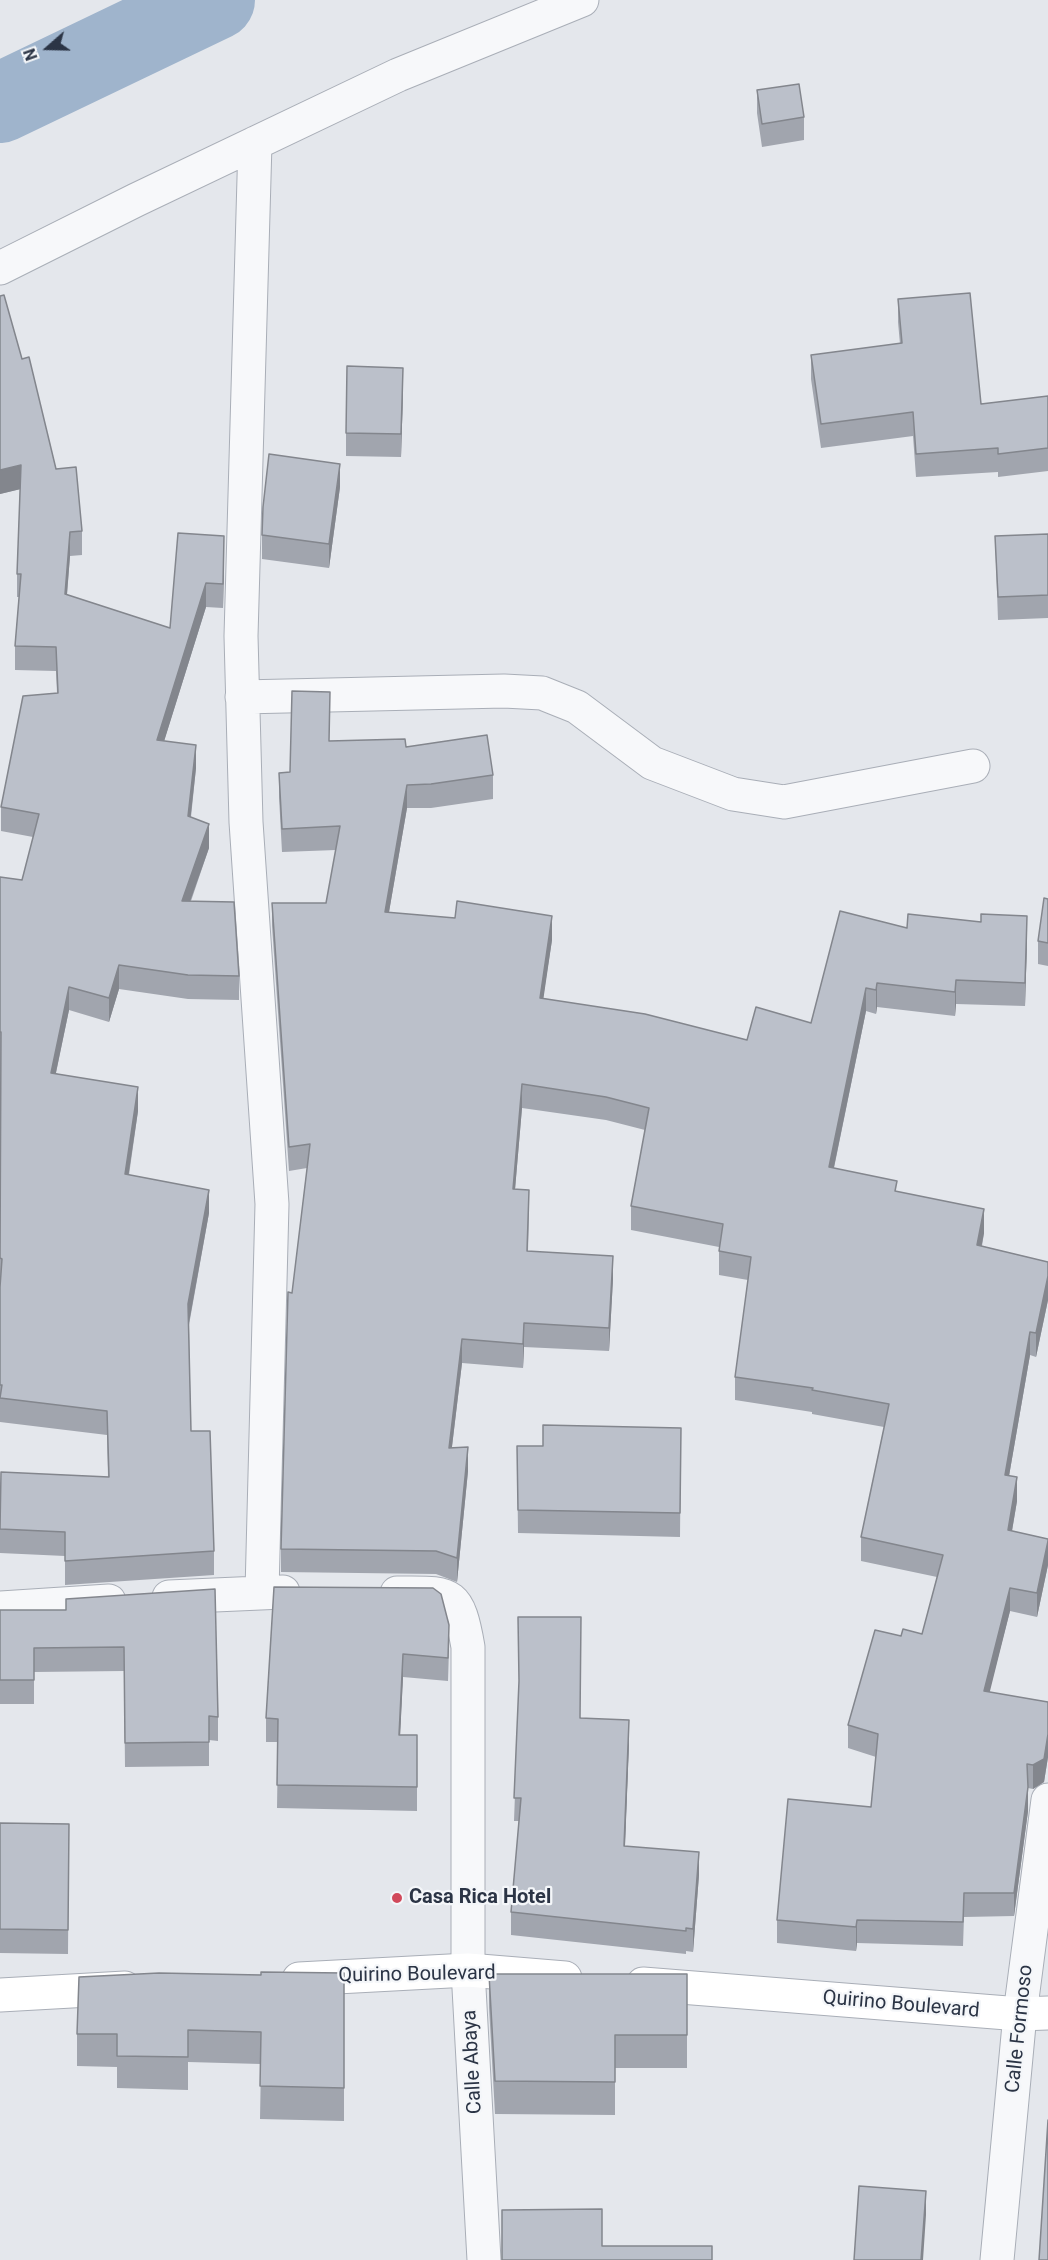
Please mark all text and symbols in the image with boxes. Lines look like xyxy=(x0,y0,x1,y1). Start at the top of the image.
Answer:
north arrow xyxy=(18,18,78,78)
text: N xyxy=(20,46,41,63)
place label: Casa Rica Hotel xyxy=(409,1886,551,1910)
marker: Casa Rica Hotel xyxy=(390,1891,404,1905)
street label: Quirino Boulevard xyxy=(338,1962,496,1988)
street label: Calle Formoso xyxy=(1001,1964,1039,2094)
street label: Quirino Boulevard xyxy=(822,1986,980,2024)
street label: Calle Abaya xyxy=(458,2009,488,2115)

